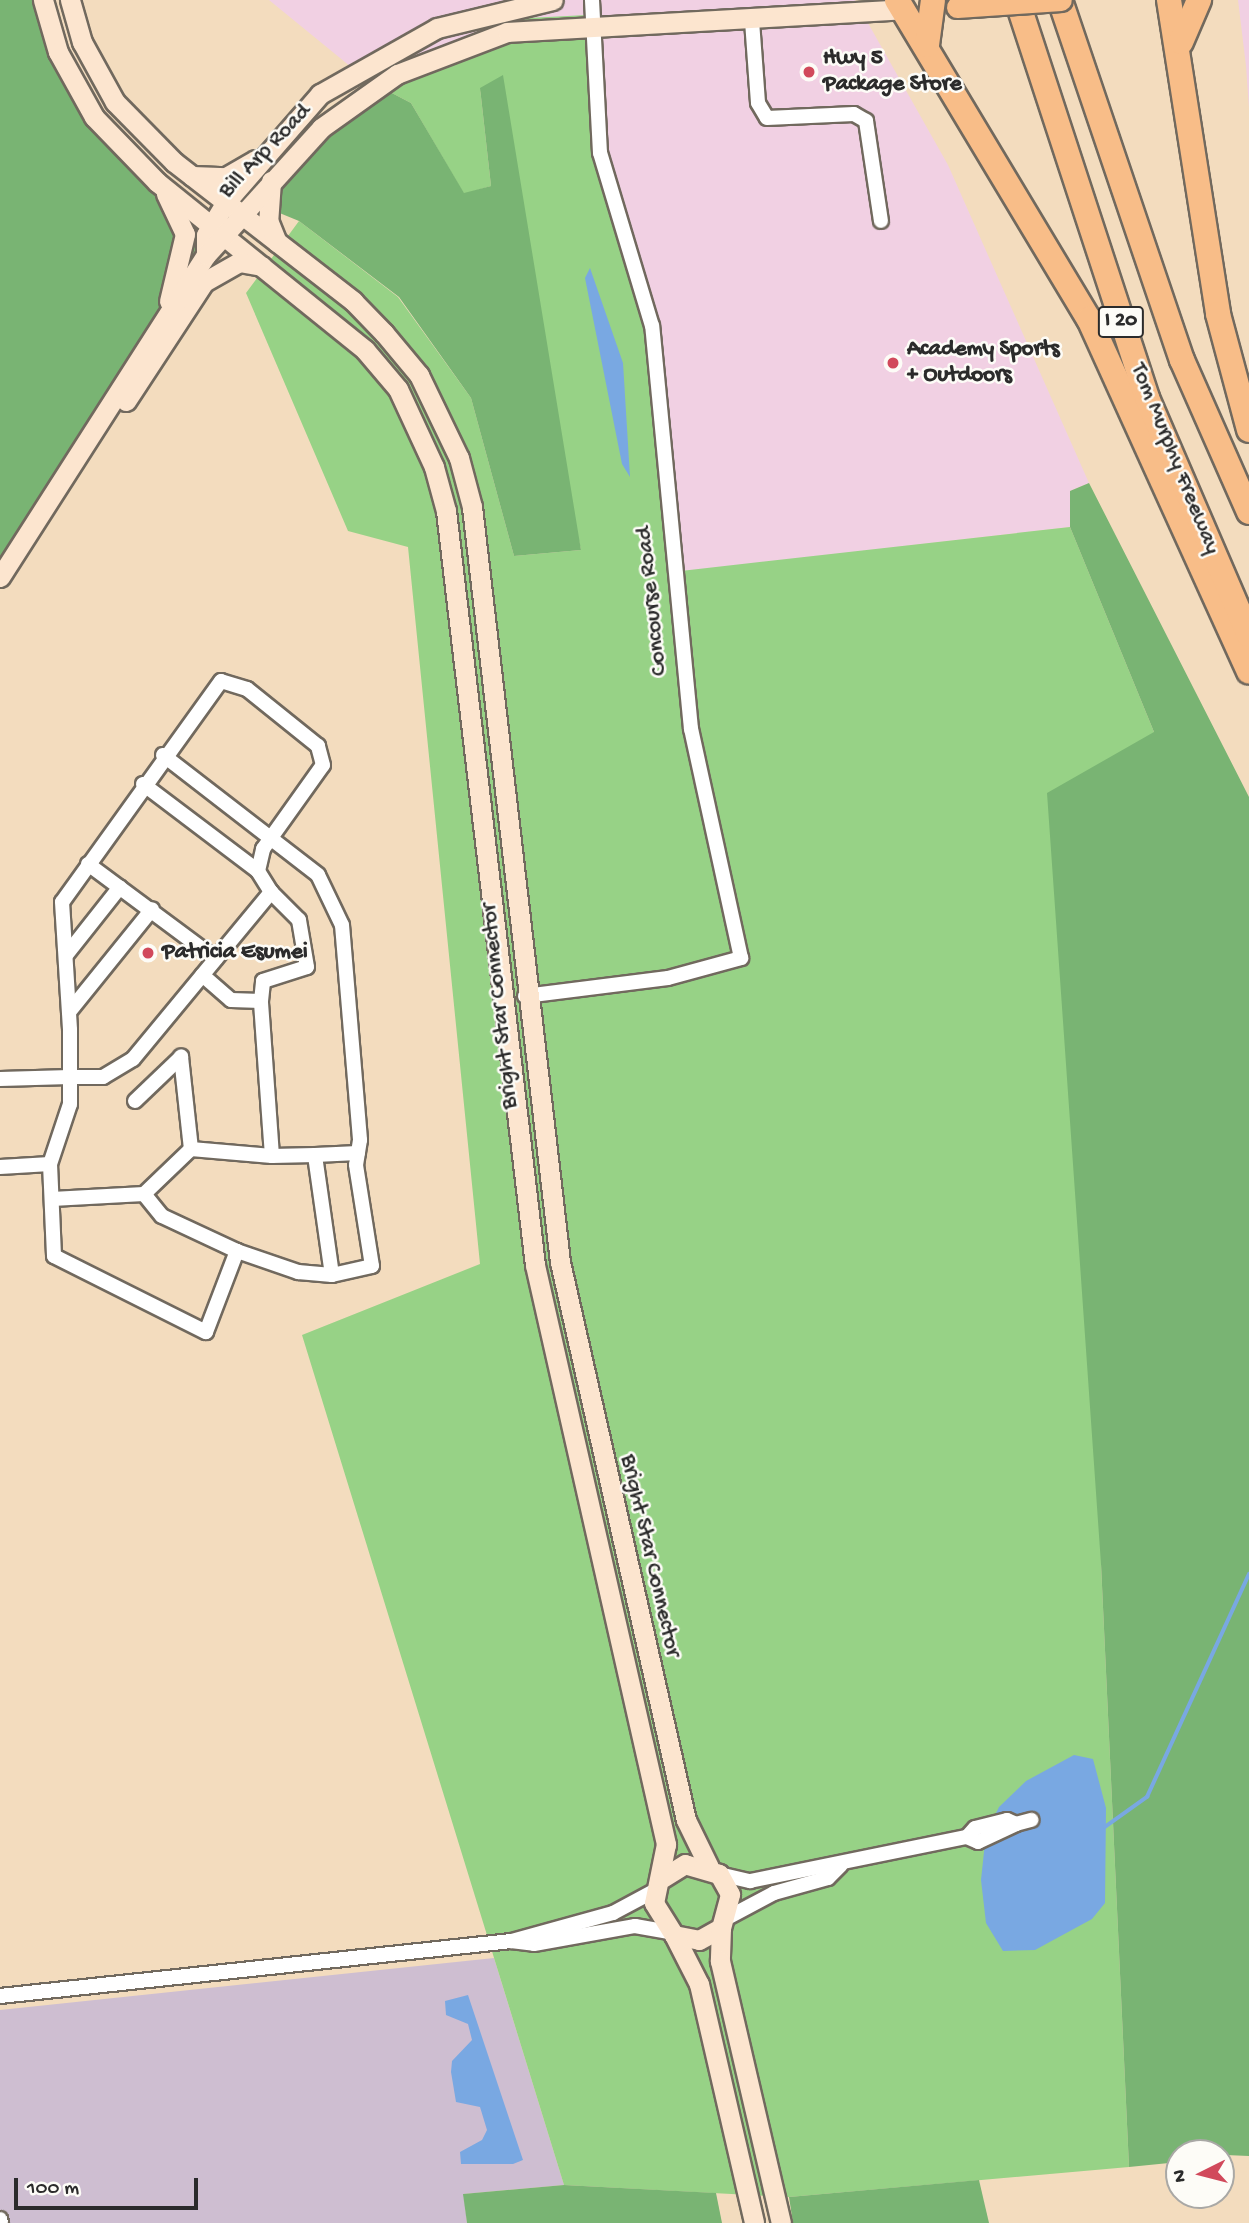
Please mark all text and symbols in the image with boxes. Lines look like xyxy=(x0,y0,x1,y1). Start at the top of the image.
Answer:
place label: Hwy 5 Package Store xyxy=(823,45,962,99)
marker: Hwy 5 Package Store xyxy=(801,64,817,80)
street label: Bill Arp Road xyxy=(214,99,318,205)
road number: I 20 xyxy=(1096,304,1146,340)
place label: Academy Sports + Outdoors xyxy=(907,336,1060,390)
marker: Academy Sports + Outdoors xyxy=(885,355,901,371)
street label: Tom Murphy Freeway xyxy=(1123,360,1225,558)
street label: Concourse Road xyxy=(631,525,675,677)
street label: Bright Star Connector xyxy=(476,902,526,1110)
place label: Patricia Esumei xyxy=(162,939,308,967)
marker: Patricia Esumei xyxy=(140,945,156,961)
street label: Bright Star Connector xyxy=(612,1452,686,1660)
north arrow xyxy=(1165,2139,1235,2209)
scale bar xyxy=(18,2164,201,2208)
text: N xyxy=(1169,2169,1193,2183)
text: 100 m xyxy=(27,2177,79,2202)

